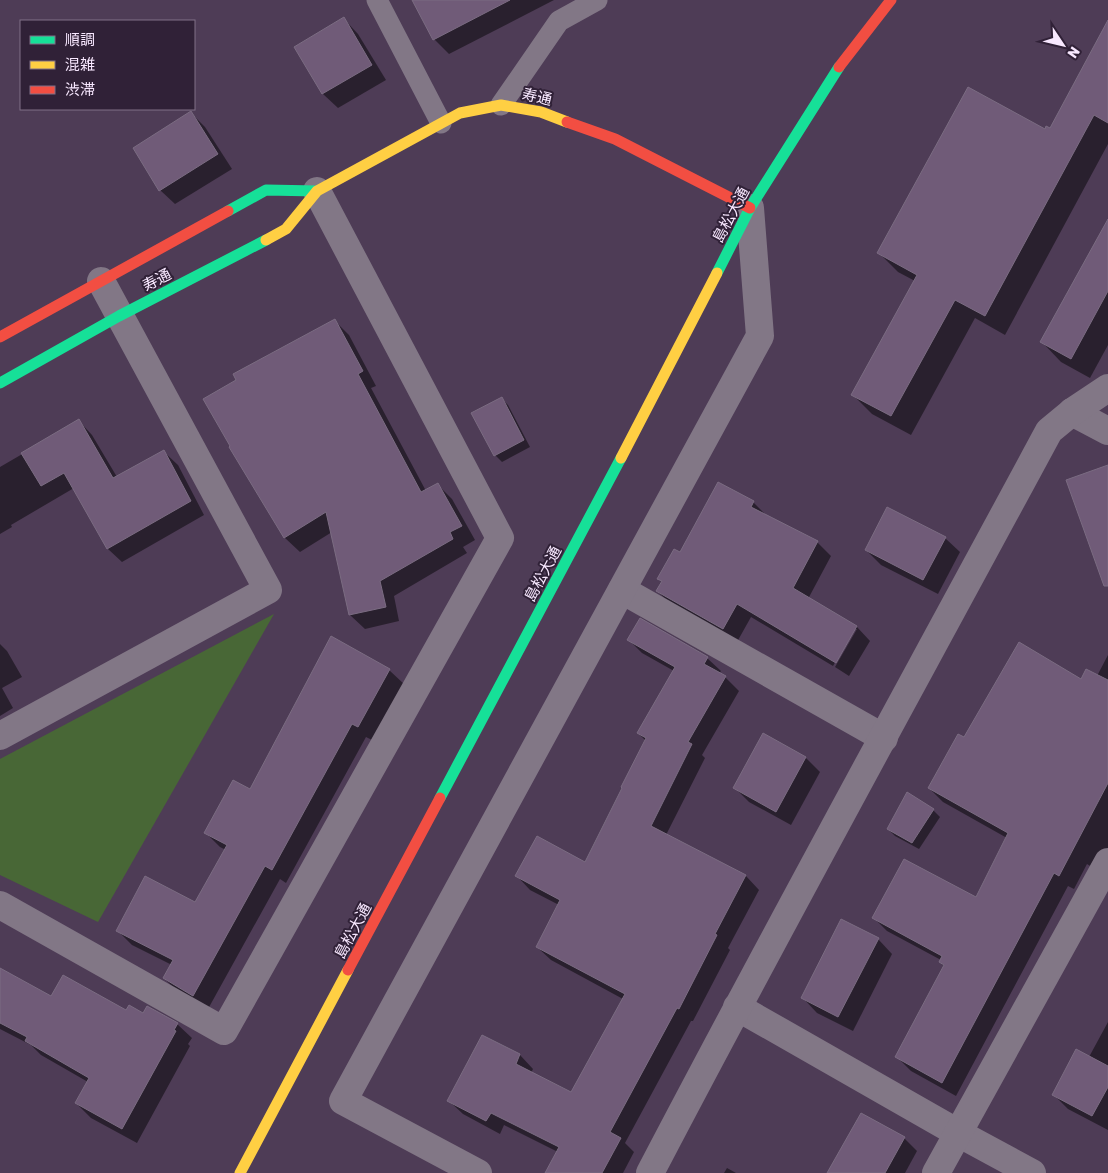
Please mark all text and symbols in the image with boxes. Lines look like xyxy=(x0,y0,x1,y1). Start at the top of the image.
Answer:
legend xyxy=(20,20,195,110)
north arrow xyxy=(1038,20,1088,70)
text: 順調 xyxy=(65,31,95,49)
text: N xyxy=(1063,43,1083,61)
text: 混雑 xyxy=(65,56,95,74)
text: 渋滞 xyxy=(65,81,95,99)
street label: 寿通 xyxy=(520,85,554,109)
street label: 島松大通 xyxy=(709,184,753,246)
street label: 寿通 xyxy=(140,265,174,295)
street label: 島松大通 xyxy=(521,543,565,605)
street label: 島松大通 xyxy=(331,900,375,962)

